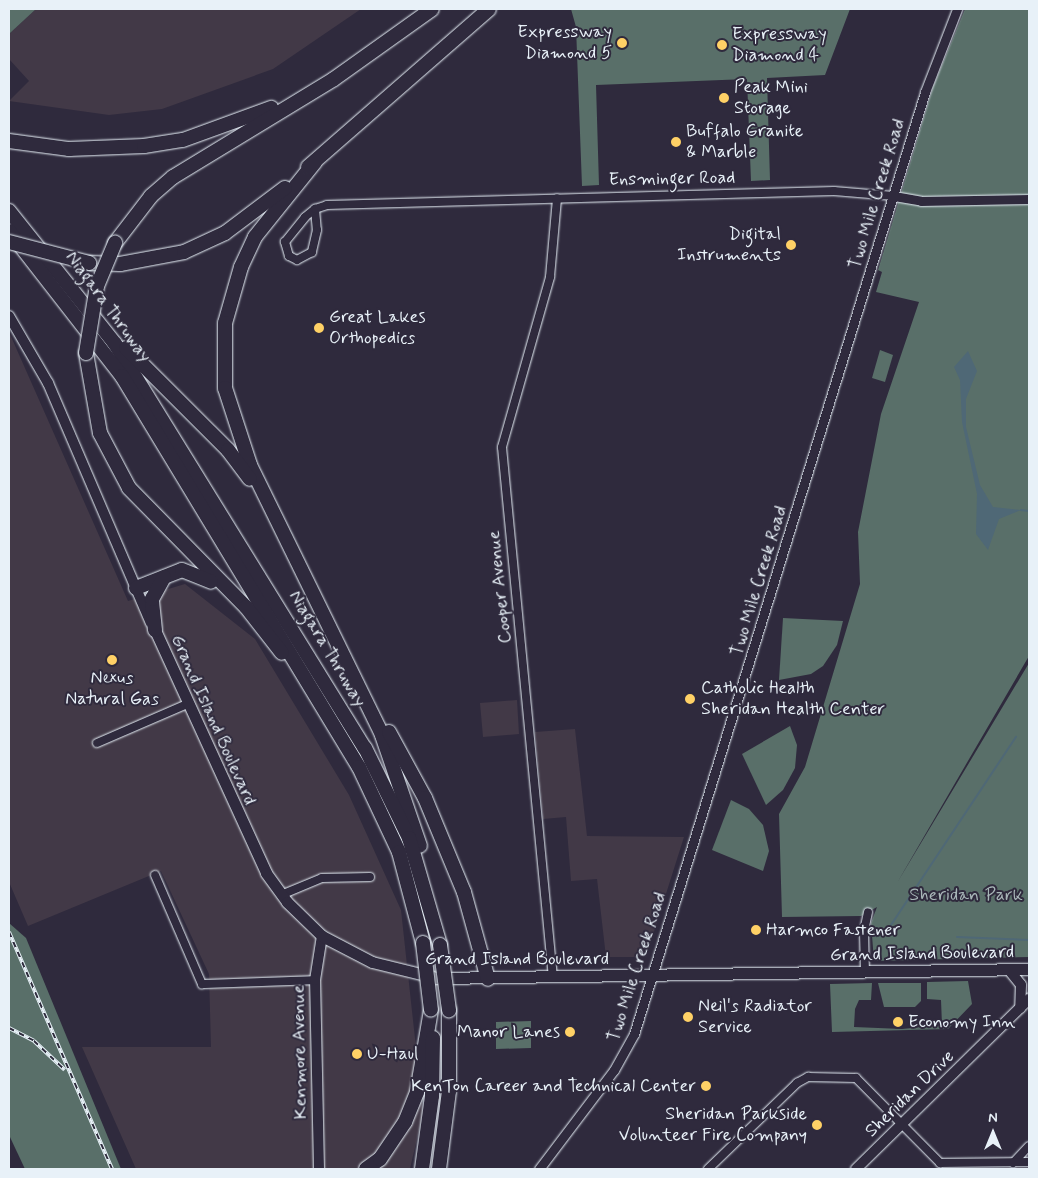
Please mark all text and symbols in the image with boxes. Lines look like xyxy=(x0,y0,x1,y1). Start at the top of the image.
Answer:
place label: Expressway Diamond 5 xyxy=(517,22,612,64)
place label: Expressway Diamond 4 xyxy=(732,24,827,66)
marker: Expressway Diamond 5 xyxy=(616,37,628,49)
marker: Expressway Diamond 4 xyxy=(716,39,728,51)
place label: Peak Mini Storage xyxy=(734,77,810,120)
marker: Peak Mini Storage xyxy=(718,92,730,104)
street label: Two Mile Creek Road xyxy=(844,115,910,273)
place label: Buffalo Granite & Marble xyxy=(686,121,811,163)
marker: Buffalo Granite & Marble xyxy=(670,136,682,148)
street label: Ensminger Road xyxy=(609,167,735,191)
place label: Digital Instruments xyxy=(677,224,781,266)
marker: Digital Instruments xyxy=(785,239,797,251)
street label: Niagara Thruway xyxy=(60,247,156,367)
place label: Great Lakes Orthopedics xyxy=(329,307,423,350)
marker: Great Lakes Orthopedics xyxy=(313,322,325,334)
street label: Two Mile Creek Road xyxy=(726,502,792,660)
street label: Cooper Avenue xyxy=(483,529,517,645)
street label: Niagara Thruway xyxy=(284,587,370,711)
street label: Grand Island Boulevard xyxy=(166,631,260,809)
marker: Nexus Natural Gas xyxy=(106,654,118,666)
place label: Nexus Natural Gas xyxy=(66,668,158,711)
place label: Catholic Health Sheridan Health Center xyxy=(701,678,885,721)
marker: Catholic Health Sheridan Health Center xyxy=(683,692,697,706)
park label: Sheridan Park xyxy=(911,884,1021,906)
street label: Two Mile Creek Road xyxy=(602,888,672,1046)
place label: Harmco Fastener xyxy=(766,919,897,941)
marker: Harmco Fastener xyxy=(750,924,762,936)
street label: Grand Island Boulevard xyxy=(830,942,1014,966)
street label: Grand Island Boulevard xyxy=(425,948,609,970)
street label: Kenmore Avenue xyxy=(288,984,312,1120)
place label: Neil's Radiator Service xyxy=(698,996,810,1038)
marker: Neil's Radiator Service xyxy=(682,1011,694,1023)
place label: Economy Inn xyxy=(908,1011,1011,1033)
marker: Economy Inn xyxy=(892,1016,904,1028)
place label: Manor Lanes xyxy=(459,1021,560,1043)
marker: Manor Lanes xyxy=(564,1026,576,1038)
place label: U-Haul xyxy=(367,1043,418,1065)
street label: Sheridan Drive xyxy=(861,1047,959,1141)
marker: U-Haul xyxy=(351,1048,363,1060)
place label: KenTon Career and Technical Center xyxy=(413,1075,696,1097)
marker: KenTon Career and Technical Center xyxy=(700,1080,712,1092)
place label: Sheridan Parkside Volunteer Fire Company xyxy=(619,1104,807,1146)
north arrow xyxy=(968,1108,1018,1158)
text: N xyxy=(988,1109,998,1127)
marker: Sheridan Parkside Volunteer Fire Company xyxy=(811,1119,823,1131)

